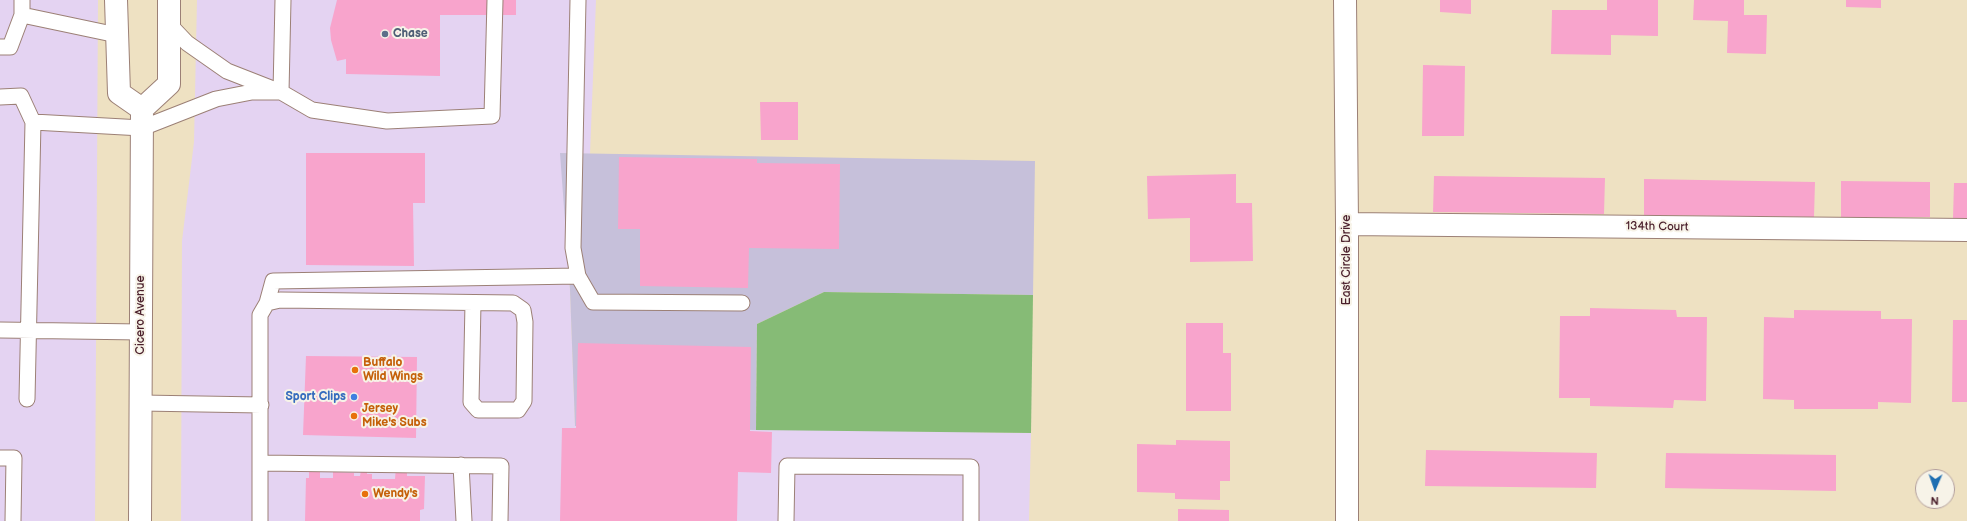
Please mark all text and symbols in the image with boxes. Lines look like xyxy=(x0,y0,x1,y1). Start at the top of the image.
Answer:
place label: Chase xyxy=(393,27,428,41)
marker: Chase xyxy=(380,29,390,39)
street label: East Circle Drive xyxy=(1340,215,1354,305)
street label: 134th Court xyxy=(1625,219,1689,235)
street label: Cicero Avenue xyxy=(134,275,148,355)
place label: Buffalo Wild Wings xyxy=(363,356,423,384)
marker: Buffalo Wild Wings xyxy=(350,365,360,375)
place label: Sport Clips xyxy=(285,390,346,404)
marker: Sport Clips xyxy=(349,392,359,402)
place label: Jersey Mike's Subs xyxy=(362,402,427,430)
marker: Jersey Mike's Subs xyxy=(349,411,359,421)
north arrow xyxy=(1915,469,1955,509)
place label: Wendy's xyxy=(373,487,418,501)
marker: Wendy's xyxy=(360,489,370,499)
text: N xyxy=(1930,494,1939,507)

